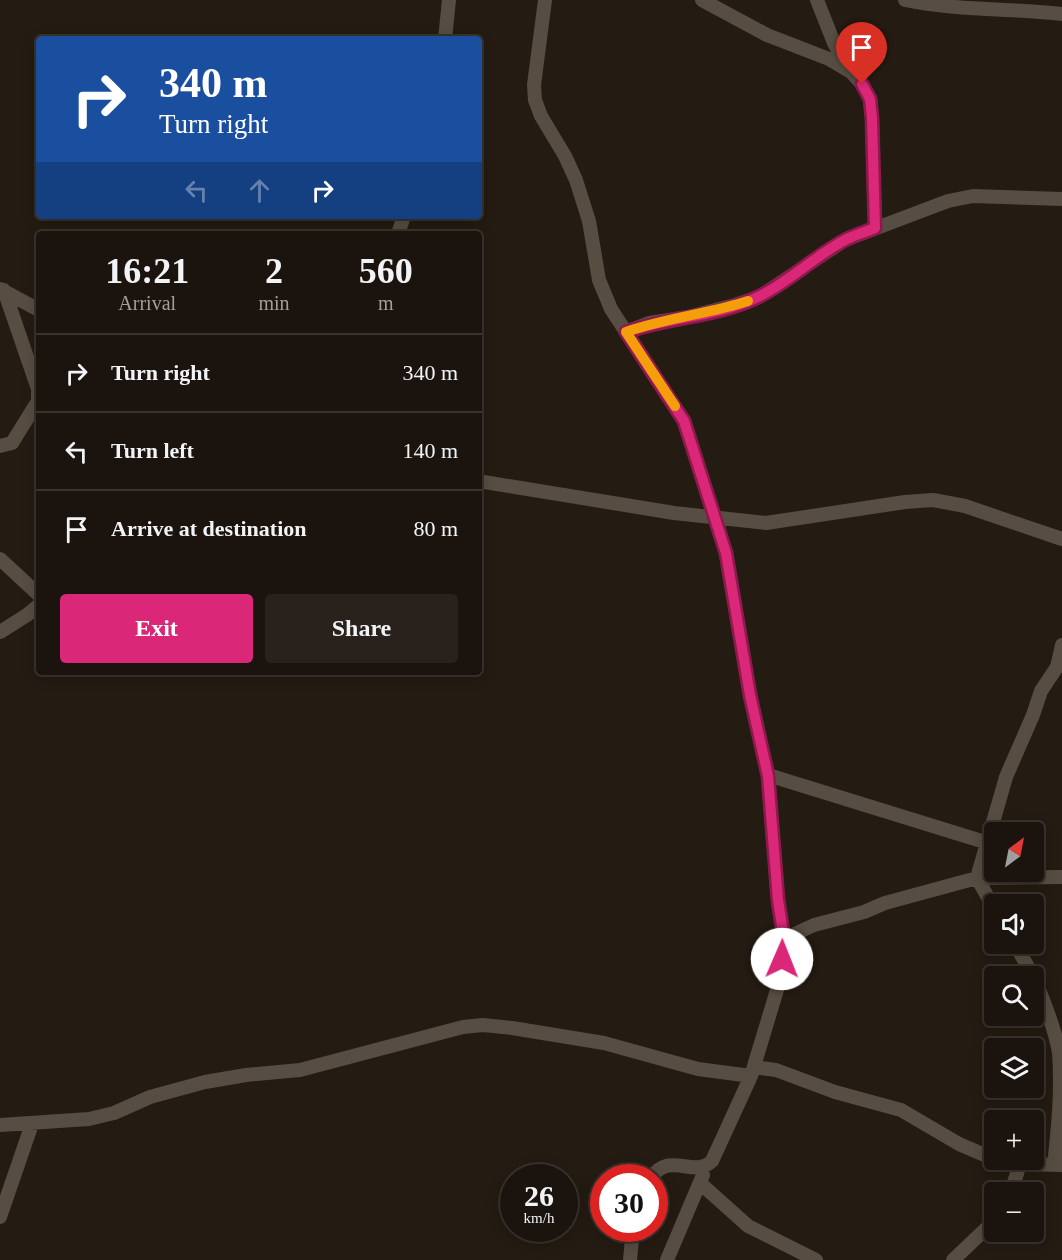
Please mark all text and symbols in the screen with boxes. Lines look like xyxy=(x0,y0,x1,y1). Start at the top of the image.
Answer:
pin xyxy=(836,22,887,84)
icon: arrive xyxy=(845,31,878,64)
icon: right xyxy=(60,60,138,138)
text: 340 m xyxy=(159,60,268,106)
text: Turn right xyxy=(159,109,268,139)
icon: left xyxy=(180,174,213,207)
icon: ahead xyxy=(243,174,276,207)
icon: right xyxy=(306,174,339,207)
text: 16:21 xyxy=(105,251,189,291)
text: 2 xyxy=(265,251,283,291)
text: 560 xyxy=(359,251,413,291)
text: Arrival xyxy=(118,292,176,314)
text: min xyxy=(258,292,290,314)
text: m xyxy=(378,292,394,314)
icon: right xyxy=(60,357,93,390)
text: Turn right xyxy=(111,360,210,385)
text: 340 m xyxy=(402,360,458,385)
icon: left xyxy=(60,435,93,468)
text: Turn left xyxy=(111,438,194,463)
text: 140 m xyxy=(402,438,458,463)
icon: arrive xyxy=(60,513,93,546)
text: Arrive at destination xyxy=(111,516,307,541)
text: 80 m xyxy=(413,516,458,541)
button: Exit xyxy=(60,594,253,663)
button: Share xyxy=(265,594,458,663)
north arrow xyxy=(984,822,1044,882)
map controls xyxy=(984,822,1044,1242)
button: sound xyxy=(984,894,1044,954)
position arrow xyxy=(750,927,814,991)
button: search xyxy=(984,966,1044,1026)
button: layers xyxy=(984,1038,1044,1098)
button: + xyxy=(984,1110,1044,1170)
speed limit sign: 30 xyxy=(590,1164,668,1242)
text: 26 xyxy=(524,1179,554,1212)
button: − xyxy=(984,1182,1044,1242)
text: km/h xyxy=(524,1210,554,1226)

